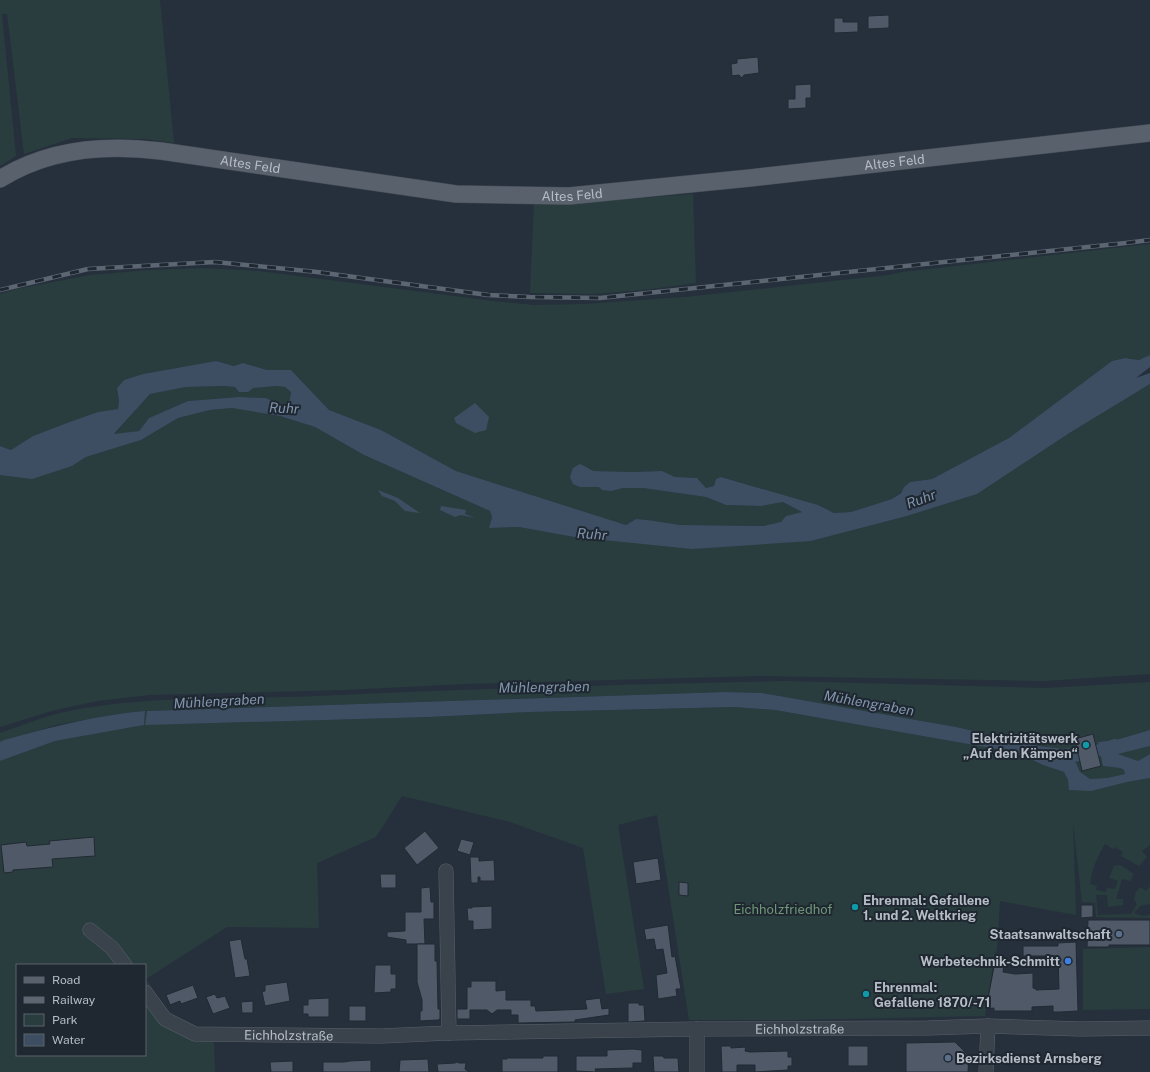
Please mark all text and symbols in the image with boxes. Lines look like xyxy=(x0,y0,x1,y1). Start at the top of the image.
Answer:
street label: Altes Feld xyxy=(863,151,925,173)
street label: Altes Feld xyxy=(219,153,281,176)
street label: Altes Feld xyxy=(541,186,603,204)
water label: Ruhr xyxy=(269,399,300,417)
water label: Ruhr xyxy=(904,486,939,512)
water label: Ruhr xyxy=(576,525,608,543)
water label: Mühlengraben xyxy=(498,678,590,696)
water label: Mühlengraben xyxy=(823,687,916,719)
water label: Mühlengraben xyxy=(173,691,265,711)
place label: Elektrizitätswerk „Auf den Kämpen“ xyxy=(963,731,1078,761)
marker: Elektrizitätswerk „Auf den Kämpen“ xyxy=(1081,740,1091,750)
place label: Ehrenmal: Gefallene 1. und 2. Weltkrieg xyxy=(863,893,990,923)
park label: Eichholzfriedhof xyxy=(733,902,833,917)
marker: Ehrenmal: Gefallene 1. und 2. Weltkrieg xyxy=(850,902,860,912)
place label: Staatsanwaltschaft xyxy=(989,927,1111,942)
marker: Staatsanwaltschaft xyxy=(1114,929,1124,939)
place label: Werbetechnik-Schmitt xyxy=(920,954,1060,969)
marker: Werbetechnik-Schmitt xyxy=(1063,956,1073,966)
legend xyxy=(16,964,146,1056)
text: Road xyxy=(52,973,80,987)
place label: Ehrenmal: Gefallene 1870/-71 xyxy=(874,980,990,1010)
marker: Ehrenmal: Gefallene 1870/-71 xyxy=(861,989,871,999)
text: Railway xyxy=(52,993,96,1007)
text: Park xyxy=(52,1013,78,1027)
street label: Eichholzstraße xyxy=(755,1021,844,1037)
street label: Eichholzstraße xyxy=(244,1028,334,1043)
text: Water xyxy=(52,1033,86,1047)
place label: Bezirksdienst Arnsberg xyxy=(956,1051,1102,1066)
marker: Bezirksdienst Arnsberg xyxy=(943,1053,953,1063)

